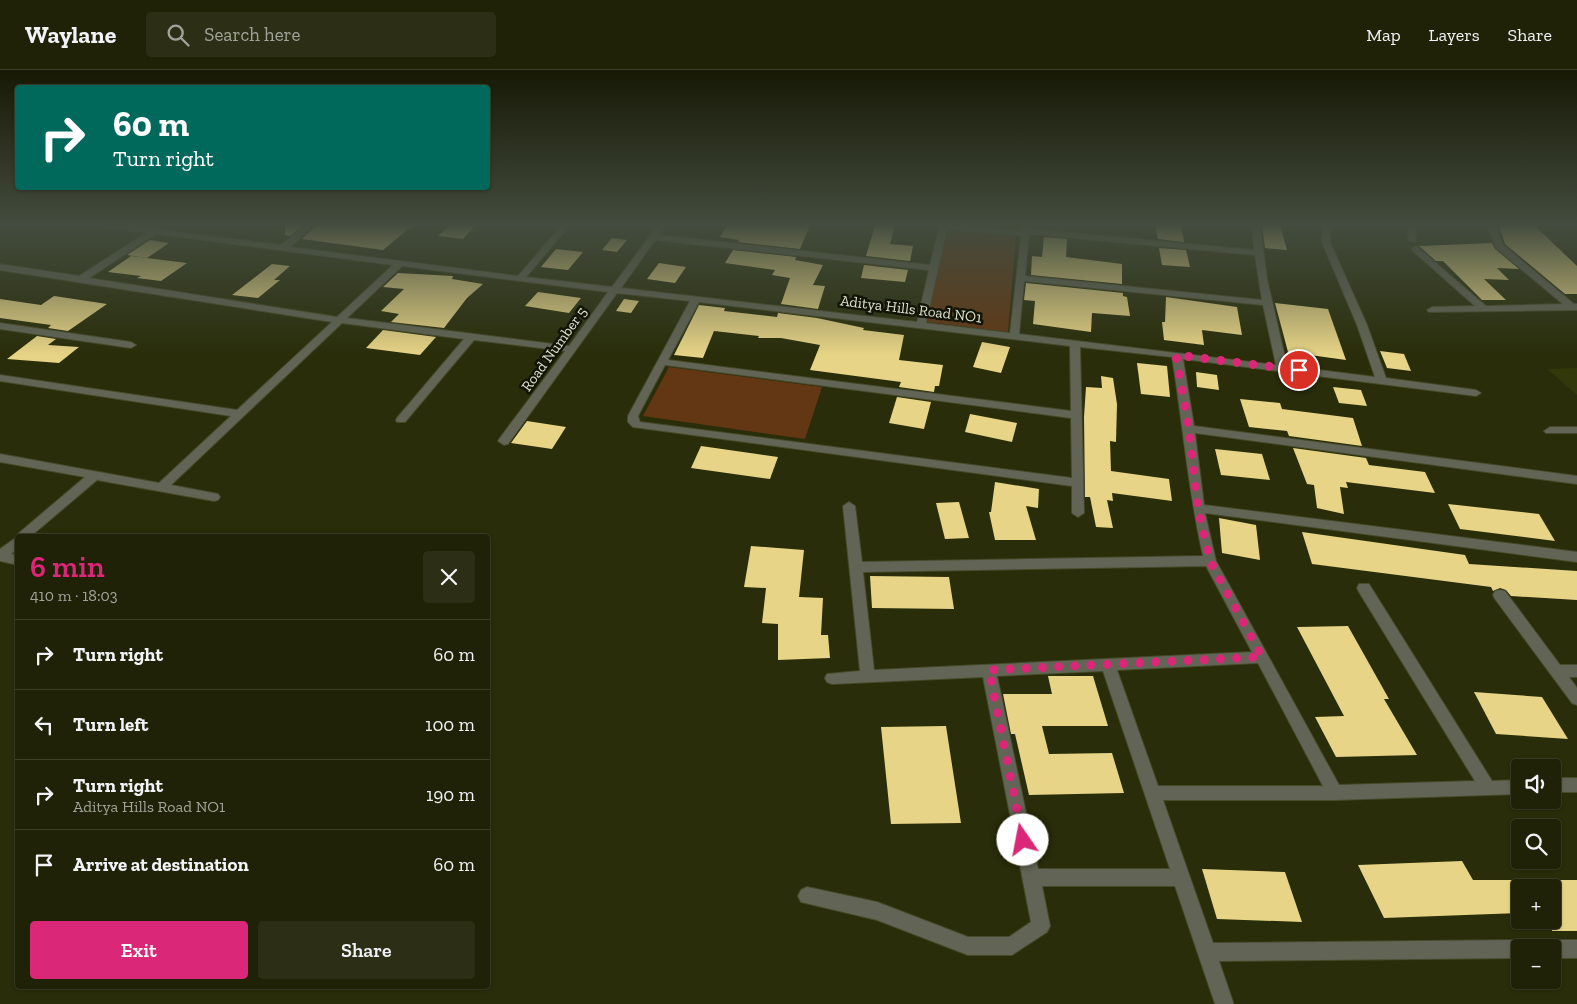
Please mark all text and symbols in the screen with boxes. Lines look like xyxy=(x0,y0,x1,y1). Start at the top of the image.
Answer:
search box xyxy=(146,12,496,57)
text: Waylane xyxy=(25,20,116,49)
icon: search xyxy=(164,21,192,49)
text: Search here xyxy=(204,23,301,46)
text: Map xyxy=(1366,24,1401,46)
text: Layers xyxy=(1429,24,1480,46)
text: Share xyxy=(1508,24,1552,46)
text: 60 m xyxy=(113,103,189,145)
icon: right xyxy=(30,105,95,170)
text: Turn right xyxy=(113,145,214,172)
street label: Aditya Hills Road NO1 xyxy=(839,291,983,327)
street label: Road Number 5 xyxy=(517,303,591,395)
pin xyxy=(1278,349,1320,391)
icon: arrive xyxy=(1285,356,1313,384)
text: 6 min xyxy=(30,549,105,585)
button: close xyxy=(423,551,475,603)
text: 410 m · 18:03 xyxy=(30,586,118,605)
icon: right xyxy=(30,641,58,669)
text: Turn right xyxy=(73,643,163,666)
text: 60 m xyxy=(433,643,475,666)
icon: left xyxy=(30,711,58,739)
text: Turn left xyxy=(73,713,148,736)
text: 100 m xyxy=(425,713,475,736)
map controls xyxy=(1511,759,1561,989)
button: sound xyxy=(1511,759,1561,809)
text: Turn right xyxy=(73,774,163,797)
icon: right xyxy=(30,781,58,809)
text: 190 m xyxy=(426,783,475,806)
text: Aditya Hills Road NO1 xyxy=(73,797,225,816)
position arrow xyxy=(996,813,1048,865)
button: search xyxy=(1511,819,1561,869)
icon: arrive xyxy=(30,851,58,879)
text: Arrive at destination xyxy=(73,853,249,876)
text: 60 m xyxy=(433,853,475,876)
button: + xyxy=(1511,879,1561,929)
button: Exit xyxy=(30,921,248,979)
button: Share xyxy=(258,921,475,979)
button: − xyxy=(1511,939,1561,989)

